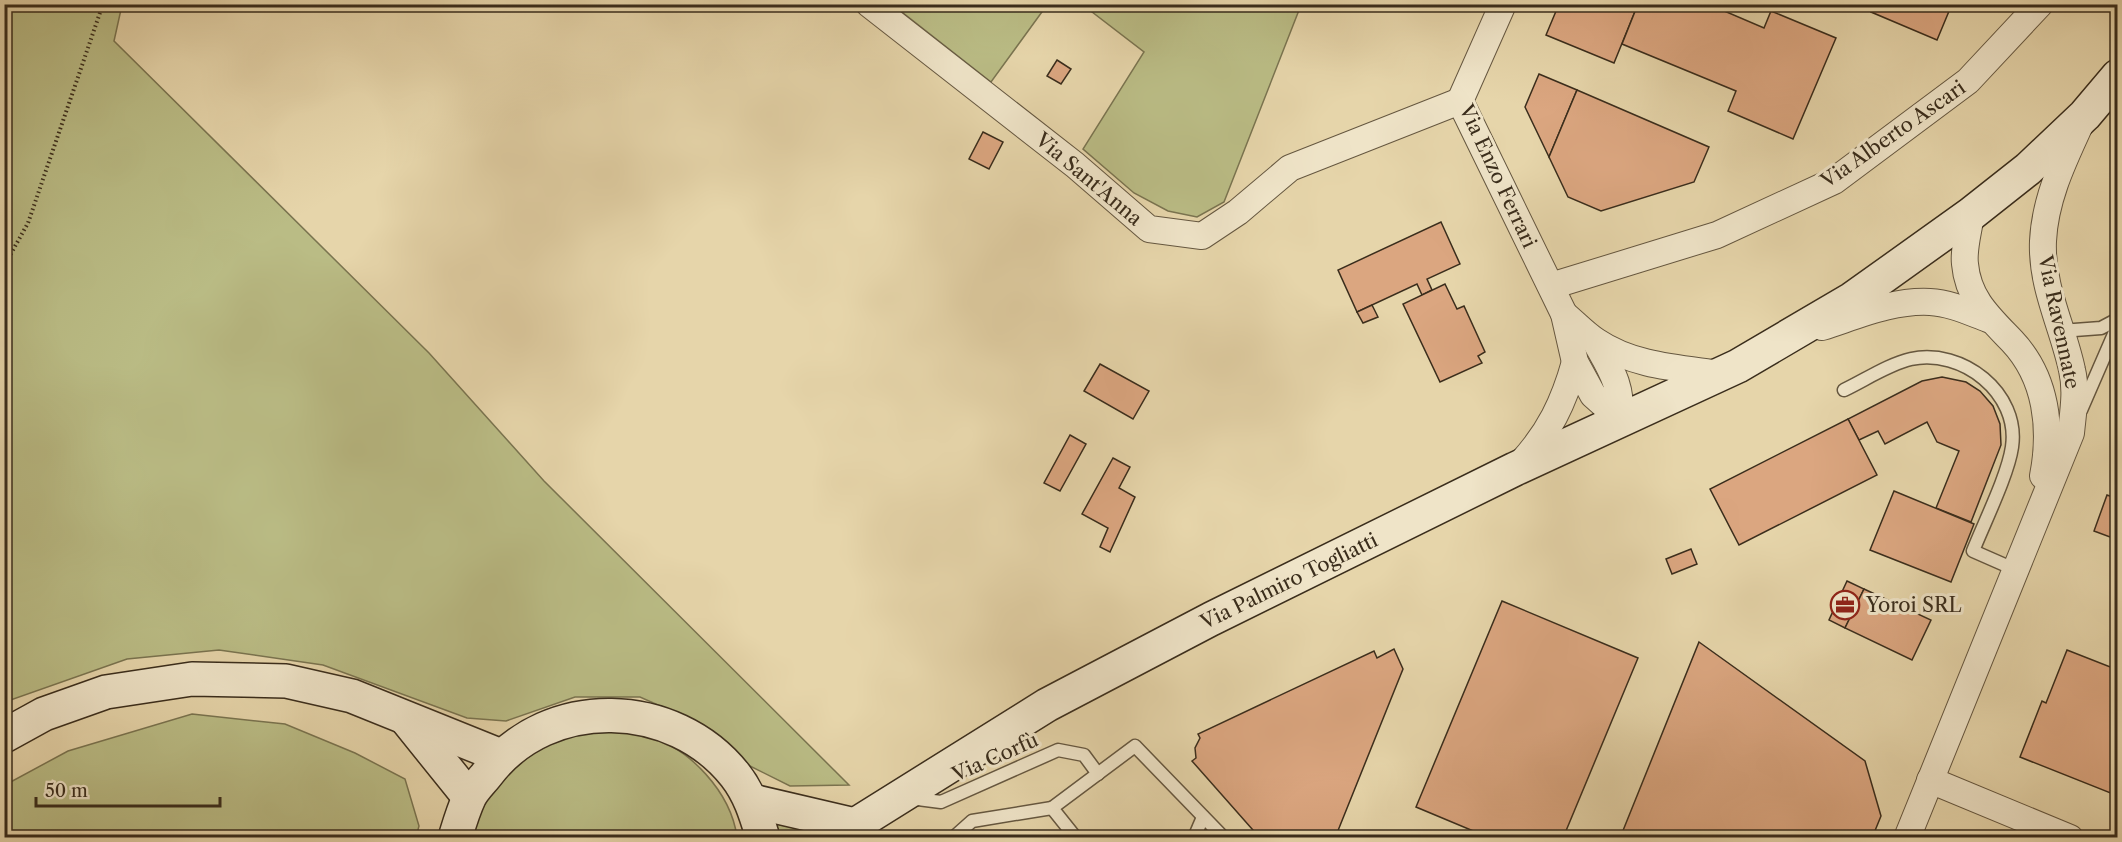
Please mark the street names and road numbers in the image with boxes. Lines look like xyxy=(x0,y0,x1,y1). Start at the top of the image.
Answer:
street label: Via Alberto Ascari xyxy=(1815,75,1970,193)
street label: Via Enzo Ferrari xyxy=(1454,100,1542,252)
street label: Via Sant'Anna xyxy=(1030,127,1148,231)
street label: Via Ravennate xyxy=(2033,252,2085,391)
street label: Via Palmiro Togliatti xyxy=(1196,528,1382,635)
street label: Via Corfù xyxy=(947,727,1042,787)

